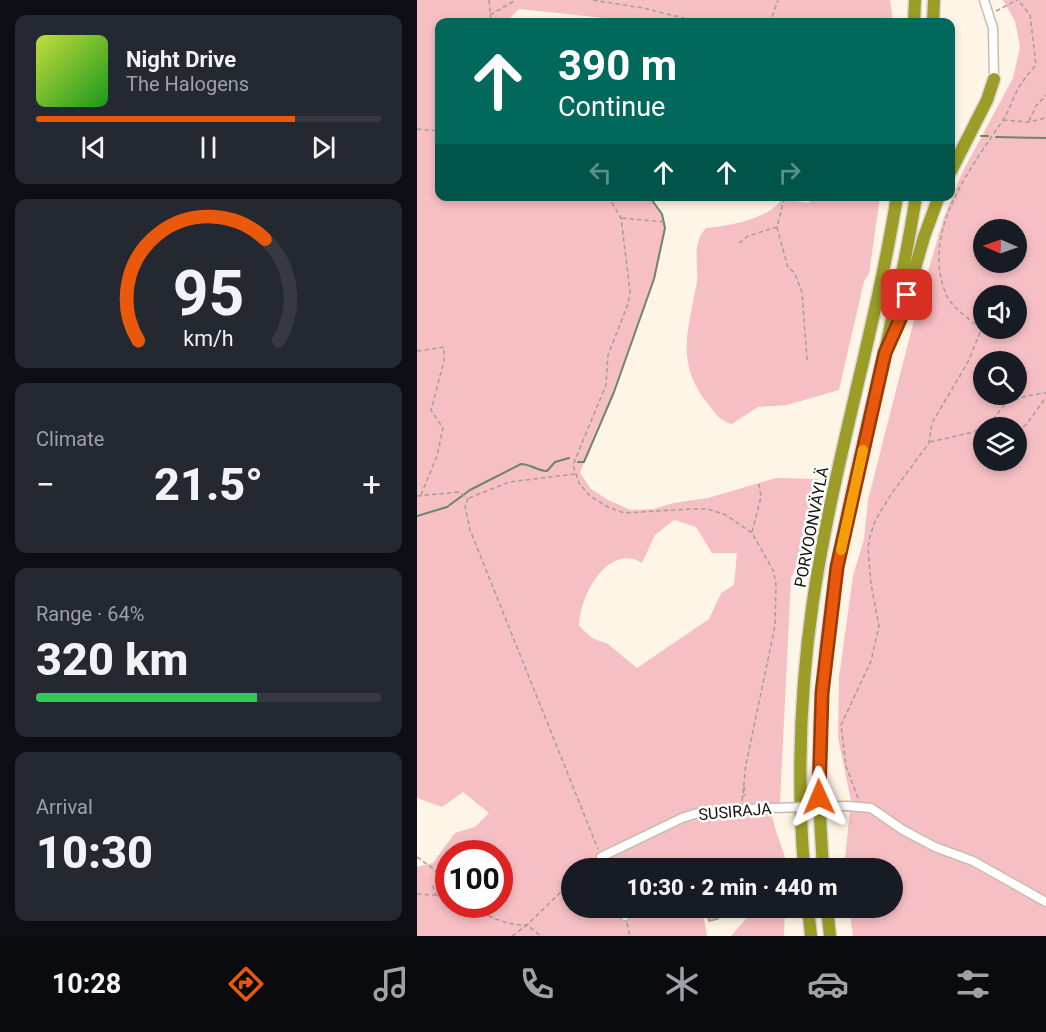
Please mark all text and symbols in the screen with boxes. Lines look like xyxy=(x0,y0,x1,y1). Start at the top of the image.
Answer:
text: 390 m xyxy=(558,41,677,90)
icon: ahead xyxy=(459,42,537,120)
text: Night Drive xyxy=(126,47,236,72)
text: The Halogens xyxy=(126,72,249,96)
text: Continue xyxy=(558,91,665,123)
icon: previous xyxy=(77,131,110,164)
icon: pause xyxy=(192,131,225,164)
icon: next xyxy=(307,131,340,164)
icon: left xyxy=(584,156,617,189)
icon: ahead xyxy=(647,156,680,189)
icon: ahead xyxy=(710,156,743,189)
icon: right xyxy=(773,156,806,189)
north arrow xyxy=(973,219,1027,273)
map controls xyxy=(973,219,1027,471)
text: 95 xyxy=(173,257,244,330)
pin xyxy=(881,269,932,320)
icon: arrive xyxy=(890,278,923,311)
button: sound xyxy=(973,285,1027,339)
text: km/h xyxy=(183,326,234,351)
button: search xyxy=(973,351,1027,405)
button: layers xyxy=(973,417,1027,471)
text: Climate xyxy=(36,427,104,451)
text: 21.5° xyxy=(154,458,263,511)
text: − xyxy=(36,465,55,504)
text: + xyxy=(362,465,381,504)
street label: PORVOONVÄYLÄ xyxy=(790,465,833,589)
text: Range · 64% xyxy=(36,602,144,626)
text: 320 km xyxy=(36,633,188,686)
position arrow xyxy=(787,765,851,829)
text: Arrival xyxy=(36,795,93,819)
street label: SUSIRAJA xyxy=(698,799,773,824)
text: 10:30 xyxy=(36,826,153,879)
speed limit sign: 100 xyxy=(435,840,513,918)
text: 10:30 · 2 min · 440 m xyxy=(627,875,837,900)
icon: directions xyxy=(225,963,267,1005)
icon: music xyxy=(370,963,412,1005)
icon: phone xyxy=(516,963,558,1005)
icon: climate xyxy=(661,963,703,1005)
icon: car xyxy=(807,963,849,1005)
icon: filters xyxy=(952,963,994,1005)
text: 10:28 xyxy=(52,968,121,1000)

